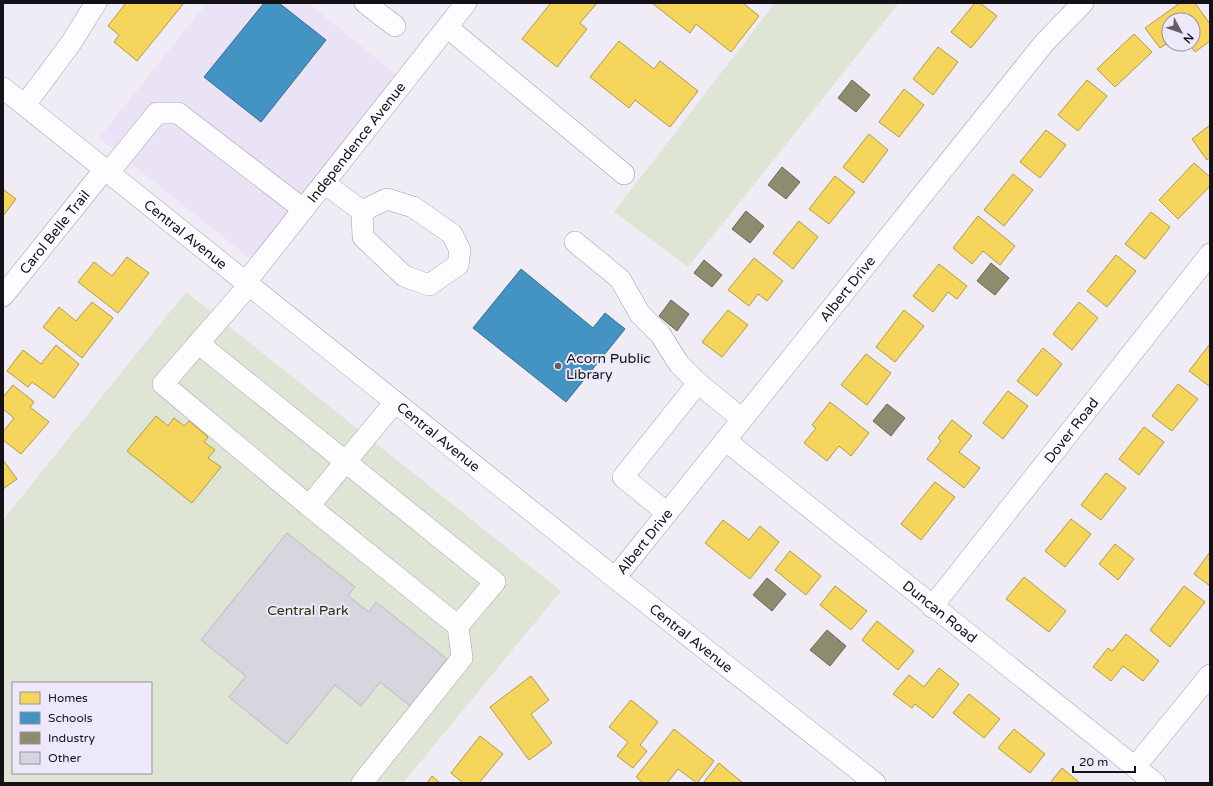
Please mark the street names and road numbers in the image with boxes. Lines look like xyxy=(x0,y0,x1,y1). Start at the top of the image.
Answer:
street label: Independence Avenue xyxy=(303,78,409,206)
street label: Carol Belle Trail xyxy=(16,187,93,277)
street label: Central Avenue xyxy=(141,196,231,273)
street label: Albert Drive xyxy=(816,252,879,325)
street label: Dover Road xyxy=(1040,394,1102,466)
street label: Central Avenue xyxy=(394,398,484,475)
street label: Albert Drive xyxy=(613,505,676,578)
street label: Duncan Road xyxy=(899,577,981,646)
street label: Central Avenue xyxy=(646,600,736,676)

